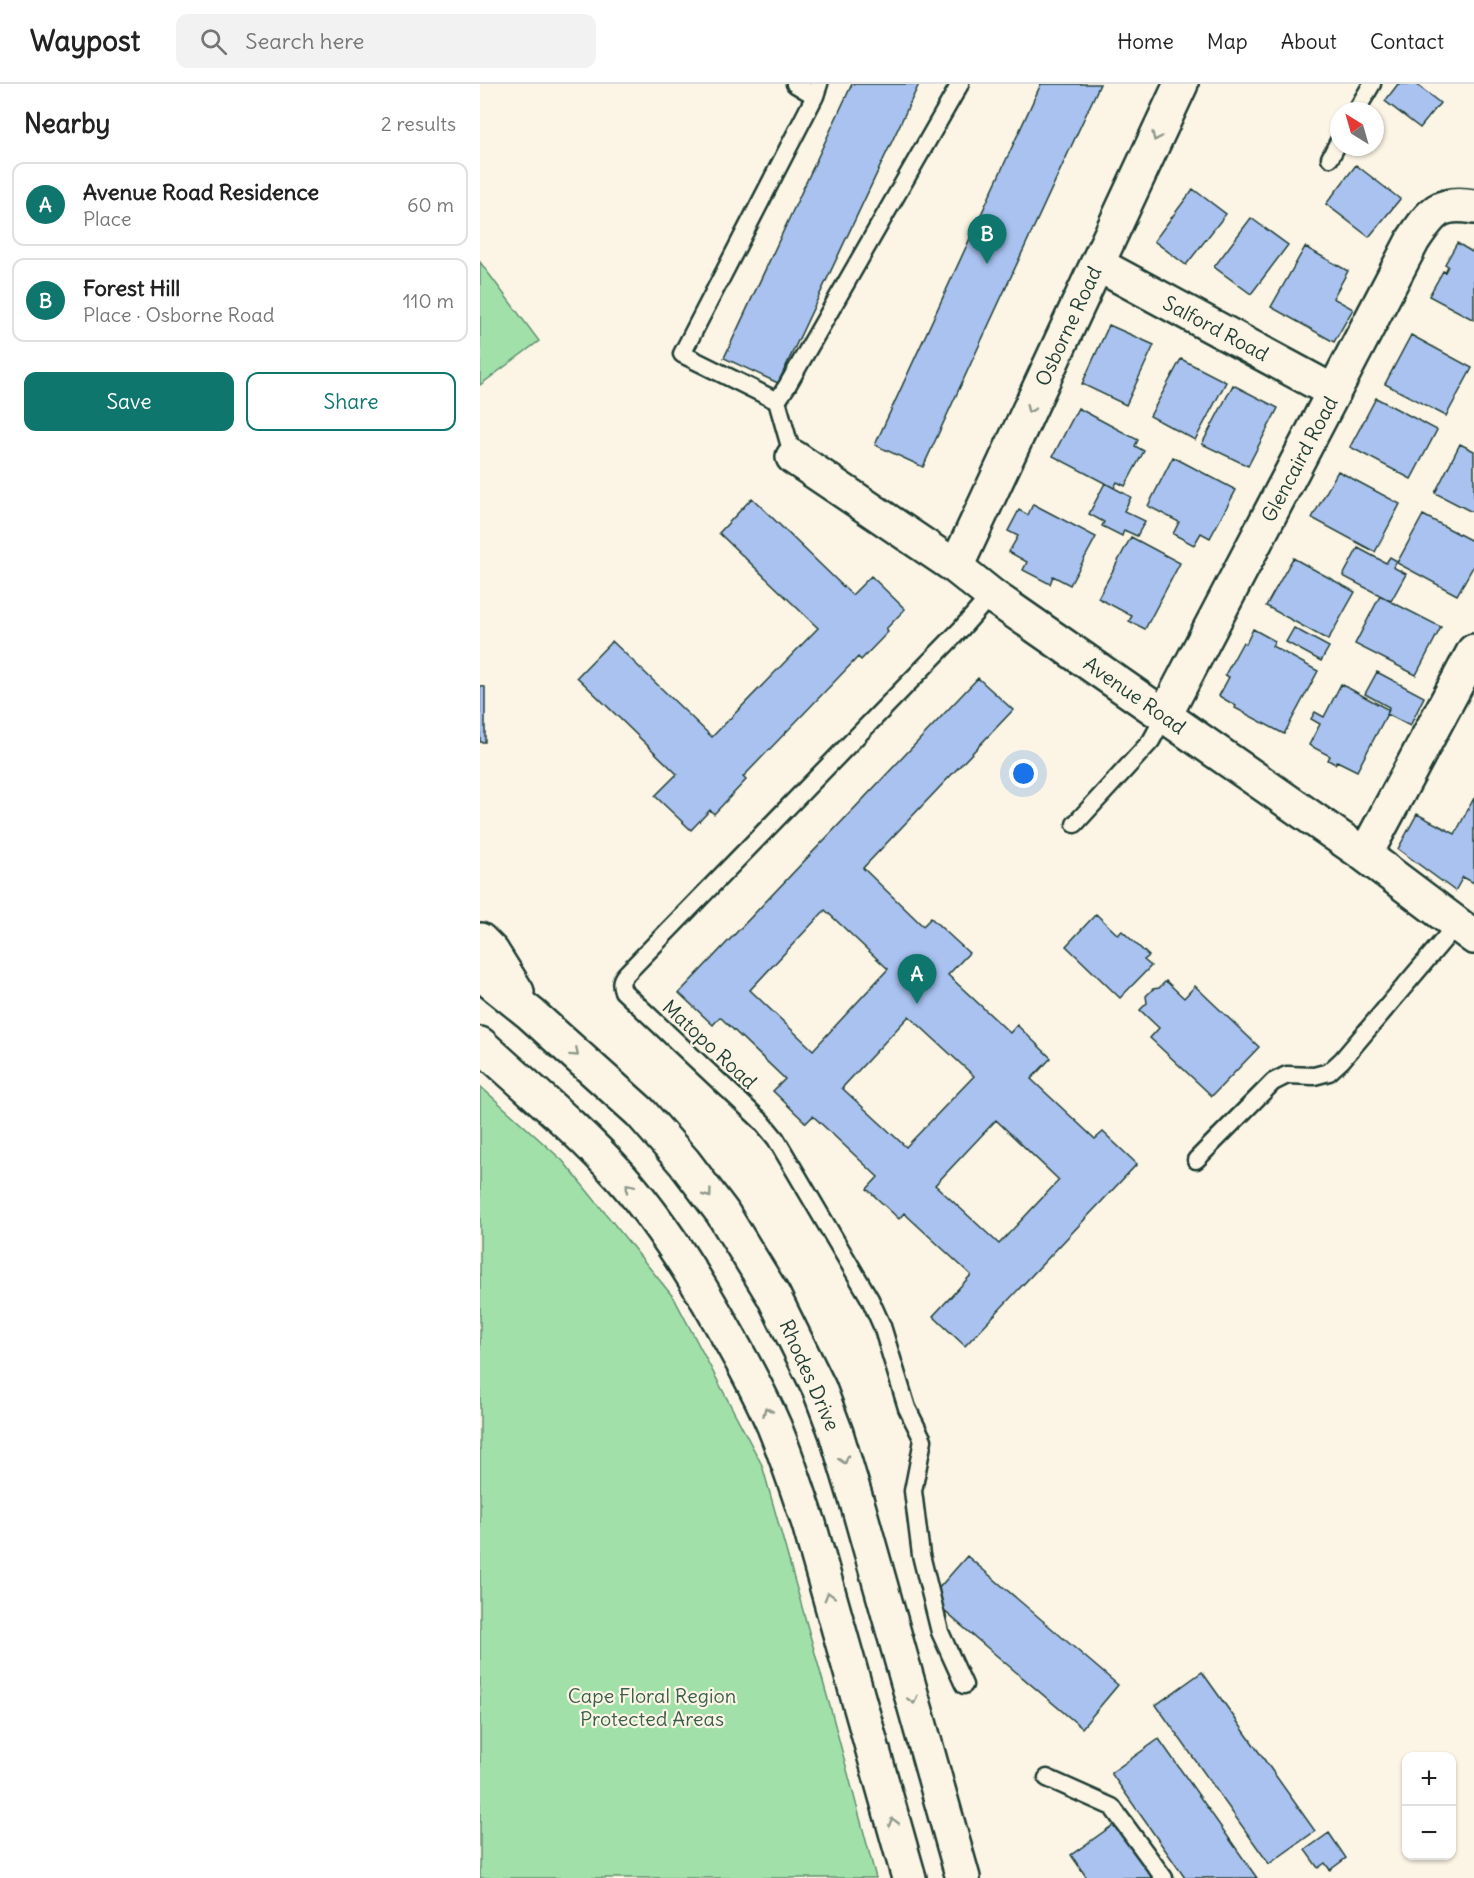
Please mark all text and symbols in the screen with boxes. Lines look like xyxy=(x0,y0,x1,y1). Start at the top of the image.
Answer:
search box xyxy=(176,14,596,68)
text: Waypost xyxy=(30,23,140,59)
icon: search xyxy=(197,25,230,58)
text: Search here xyxy=(245,27,364,55)
text: Home xyxy=(1117,28,1174,55)
text: Map xyxy=(1207,28,1248,55)
text: About xyxy=(1281,28,1337,55)
text: Contact xyxy=(1370,28,1444,55)
north arrow xyxy=(1330,102,1384,156)
text: Nearby xyxy=(24,107,110,140)
text: 2 results xyxy=(381,111,456,136)
one-way arrow xyxy=(1152,131,1164,142)
text: Avenue Road Residence xyxy=(83,178,319,206)
text: A xyxy=(39,192,52,217)
text: 60 m xyxy=(407,192,454,217)
text: Place xyxy=(83,206,131,231)
pin: B xyxy=(968,214,1006,264)
street label: Osborne Road xyxy=(1029,262,1107,390)
text: Forest Hill xyxy=(83,274,180,302)
text: B xyxy=(39,288,52,313)
text: 110 m xyxy=(403,288,454,313)
street label: Salford Road xyxy=(1159,290,1273,366)
text: Place · Osborne Road xyxy=(83,302,274,327)
button: Save xyxy=(24,372,234,431)
button: Share xyxy=(246,372,456,431)
street label: Glencaird Road xyxy=(1255,392,1343,526)
one-way arrow xyxy=(1025,402,1037,413)
street label: Avenue Road xyxy=(1079,651,1191,739)
your location xyxy=(1009,759,1038,788)
pin: A xyxy=(898,954,936,1004)
street label: Matopo Road xyxy=(658,994,763,1094)
one-way arrow xyxy=(568,1046,578,1057)
one-way arrow xyxy=(625,1183,636,1194)
one-way arrow xyxy=(701,1188,712,1199)
street label: Rhodes Drive xyxy=(774,1316,846,1434)
one-way arrow xyxy=(762,1407,774,1418)
one-way arrow xyxy=(837,1454,849,1465)
one-way arrow xyxy=(824,1591,836,1602)
park label: Cape Floral Region Protected Areas xyxy=(568,1683,736,1731)
one-way arrow xyxy=(906,1694,918,1705)
map controls xyxy=(1402,1752,1456,1860)
button: + xyxy=(1402,1752,1456,1806)
button: − xyxy=(1402,1806,1456,1860)
one-way arrow xyxy=(888,1817,900,1828)

